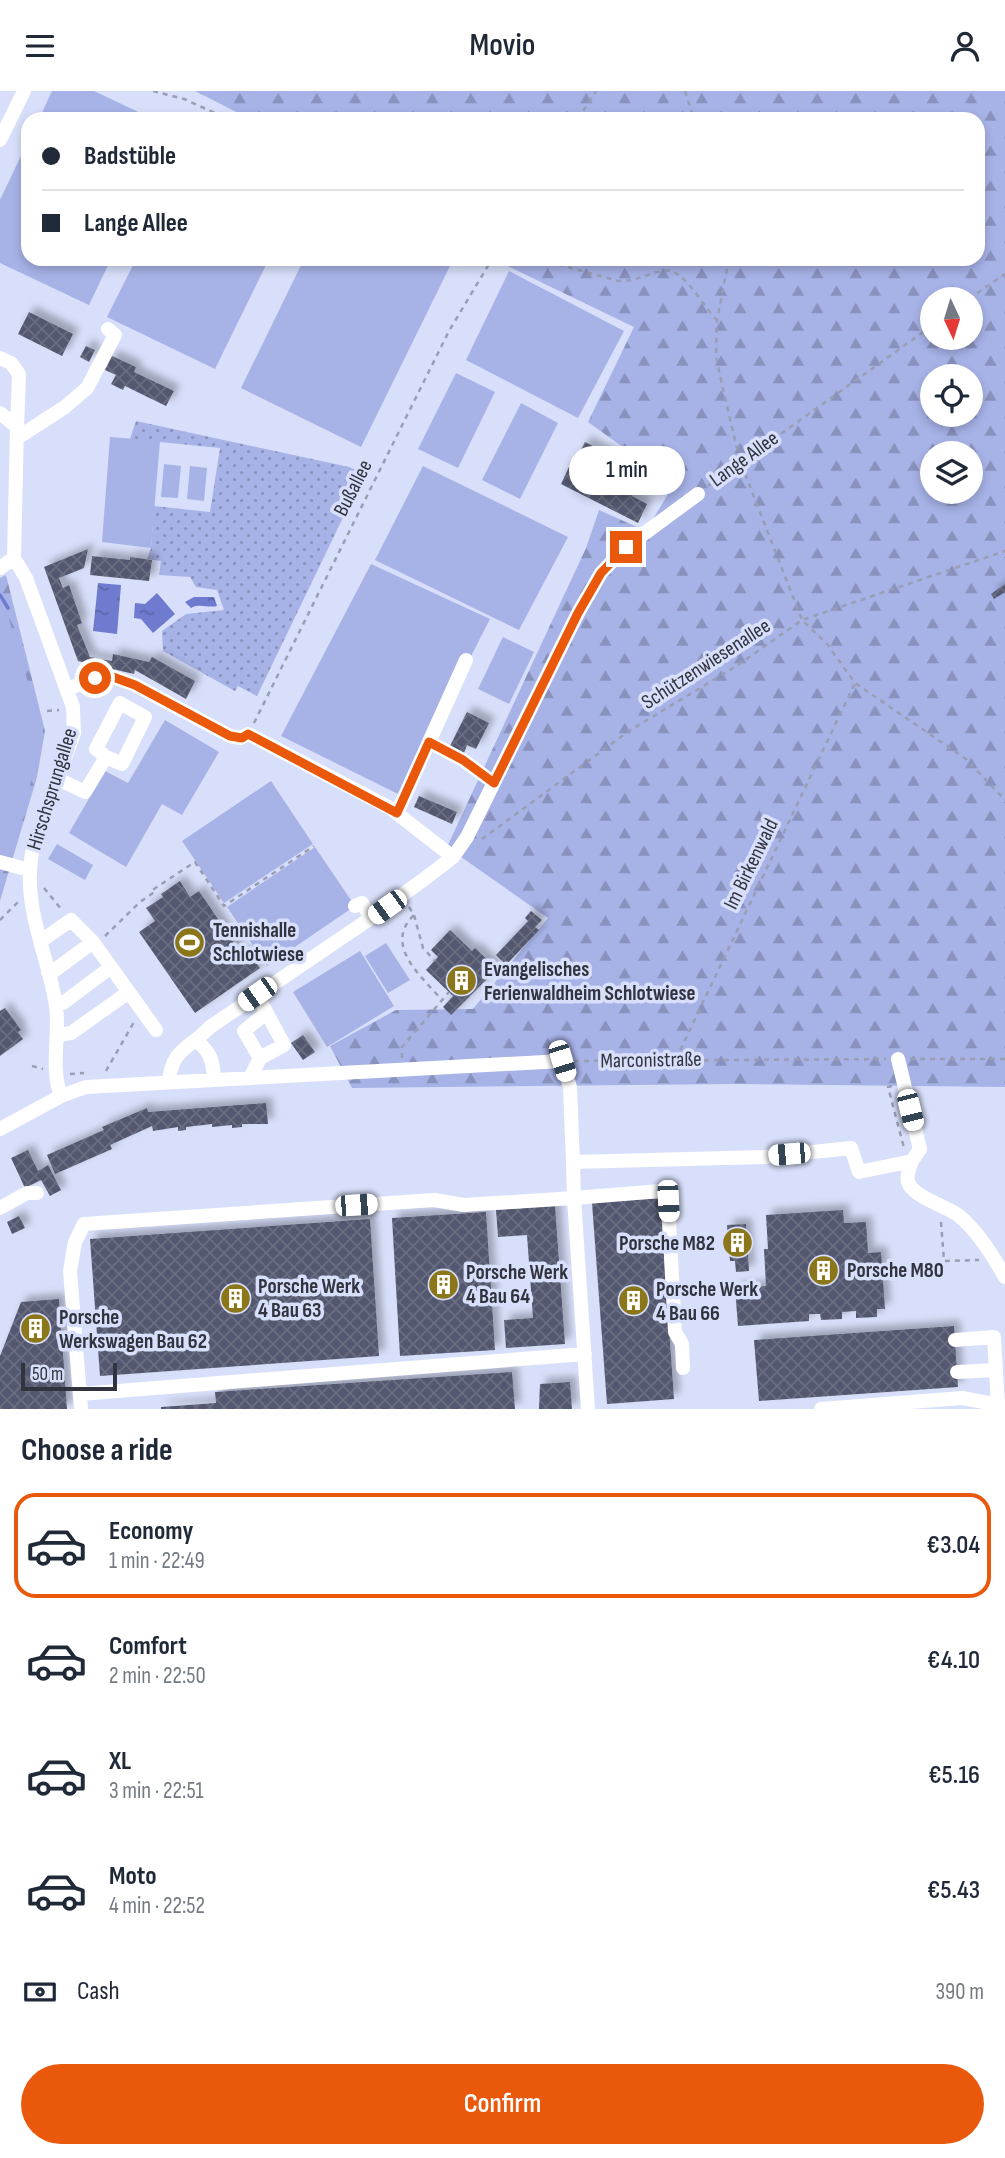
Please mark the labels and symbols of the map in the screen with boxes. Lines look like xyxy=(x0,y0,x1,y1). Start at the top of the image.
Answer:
north arrow xyxy=(920,287,984,350)
street label: Lange Allee xyxy=(705,426,783,492)
callout: 1 min xyxy=(568,445,684,495)
street label: Bußallee xyxy=(328,456,378,520)
route end xyxy=(610,531,642,563)
street label: Schützenwiesenallee xyxy=(637,613,775,715)
route start xyxy=(79,662,111,694)
street label: Hirschsprungallee xyxy=(22,725,82,853)
street label: Im Birkenwald xyxy=(718,815,784,913)
car xyxy=(364,886,411,928)
place label: Tennishalle Schlotwiese xyxy=(213,918,304,967)
sports icon: Tennishalle Schlotwiese xyxy=(173,925,207,959)
place label: Evangelisches Ferienwaldheim Schlotwiese xyxy=(484,957,696,1006)
building icon: Evangelisches Ferienwaldheim Schlotwiese xyxy=(444,964,478,998)
car xyxy=(234,973,281,1015)
car xyxy=(546,1038,579,1084)
street label: Marconistraße xyxy=(600,1047,702,1073)
car xyxy=(895,1087,926,1133)
car xyxy=(768,1142,811,1166)
car xyxy=(657,1179,680,1223)
car xyxy=(335,1193,378,1217)
building icon: Porsche M82 xyxy=(721,1226,755,1260)
place label: Porsche M82 xyxy=(619,1231,715,1256)
building icon: Porsche M80 xyxy=(807,1253,841,1287)
place label: Porsche M80 xyxy=(847,1258,944,1283)
place label: Porsche Werk 4 Bau 64 xyxy=(466,1260,568,1309)
building icon: Porsche Werk 4 Bau 64 xyxy=(426,1267,460,1301)
place label: Porsche Werk 4 Bau 63 xyxy=(258,1274,360,1323)
place label: Porsche Werk 4 Bau 66 xyxy=(656,1277,758,1326)
building icon: Porsche Werk 4 Bau 63 xyxy=(218,1281,252,1315)
building icon: Porsche Werk 4 Bau 66 xyxy=(616,1284,650,1318)
place label: Porsche Werkswagen Bau 62 xyxy=(59,1305,207,1354)
building icon: Porsche Werkswagen Bau 62 xyxy=(19,1312,53,1346)
scale bar xyxy=(21,1360,117,1392)

